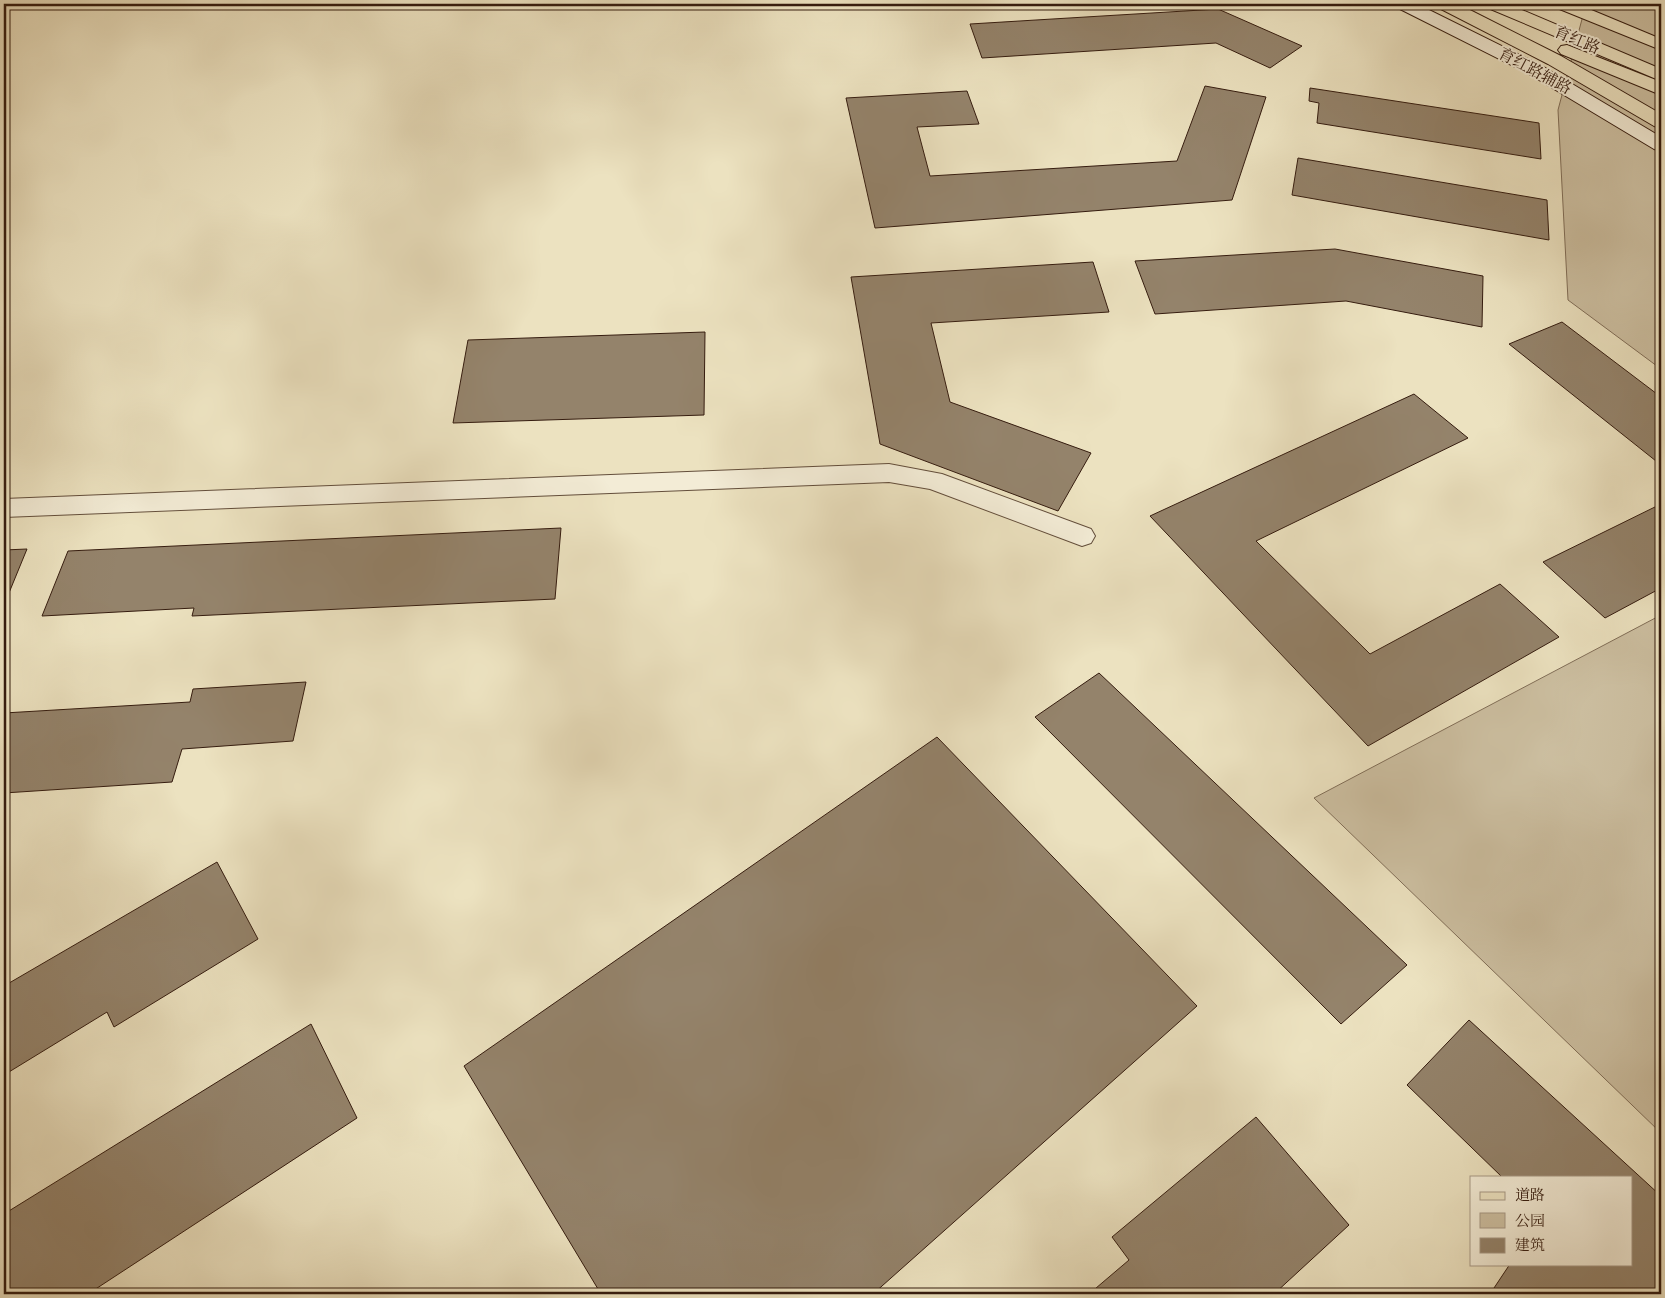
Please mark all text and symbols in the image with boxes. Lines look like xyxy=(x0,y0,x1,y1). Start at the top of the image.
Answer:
street label: 育红路 xyxy=(1551,20,1603,60)
street label: 育红路辅路 xyxy=(1495,43,1575,99)
legend xyxy=(1470,1176,1632,1266)
text: 道路 xyxy=(1515,1185,1545,1205)
text: 公园 xyxy=(1515,1211,1545,1231)
text: 建筑 xyxy=(1515,1235,1545,1255)

